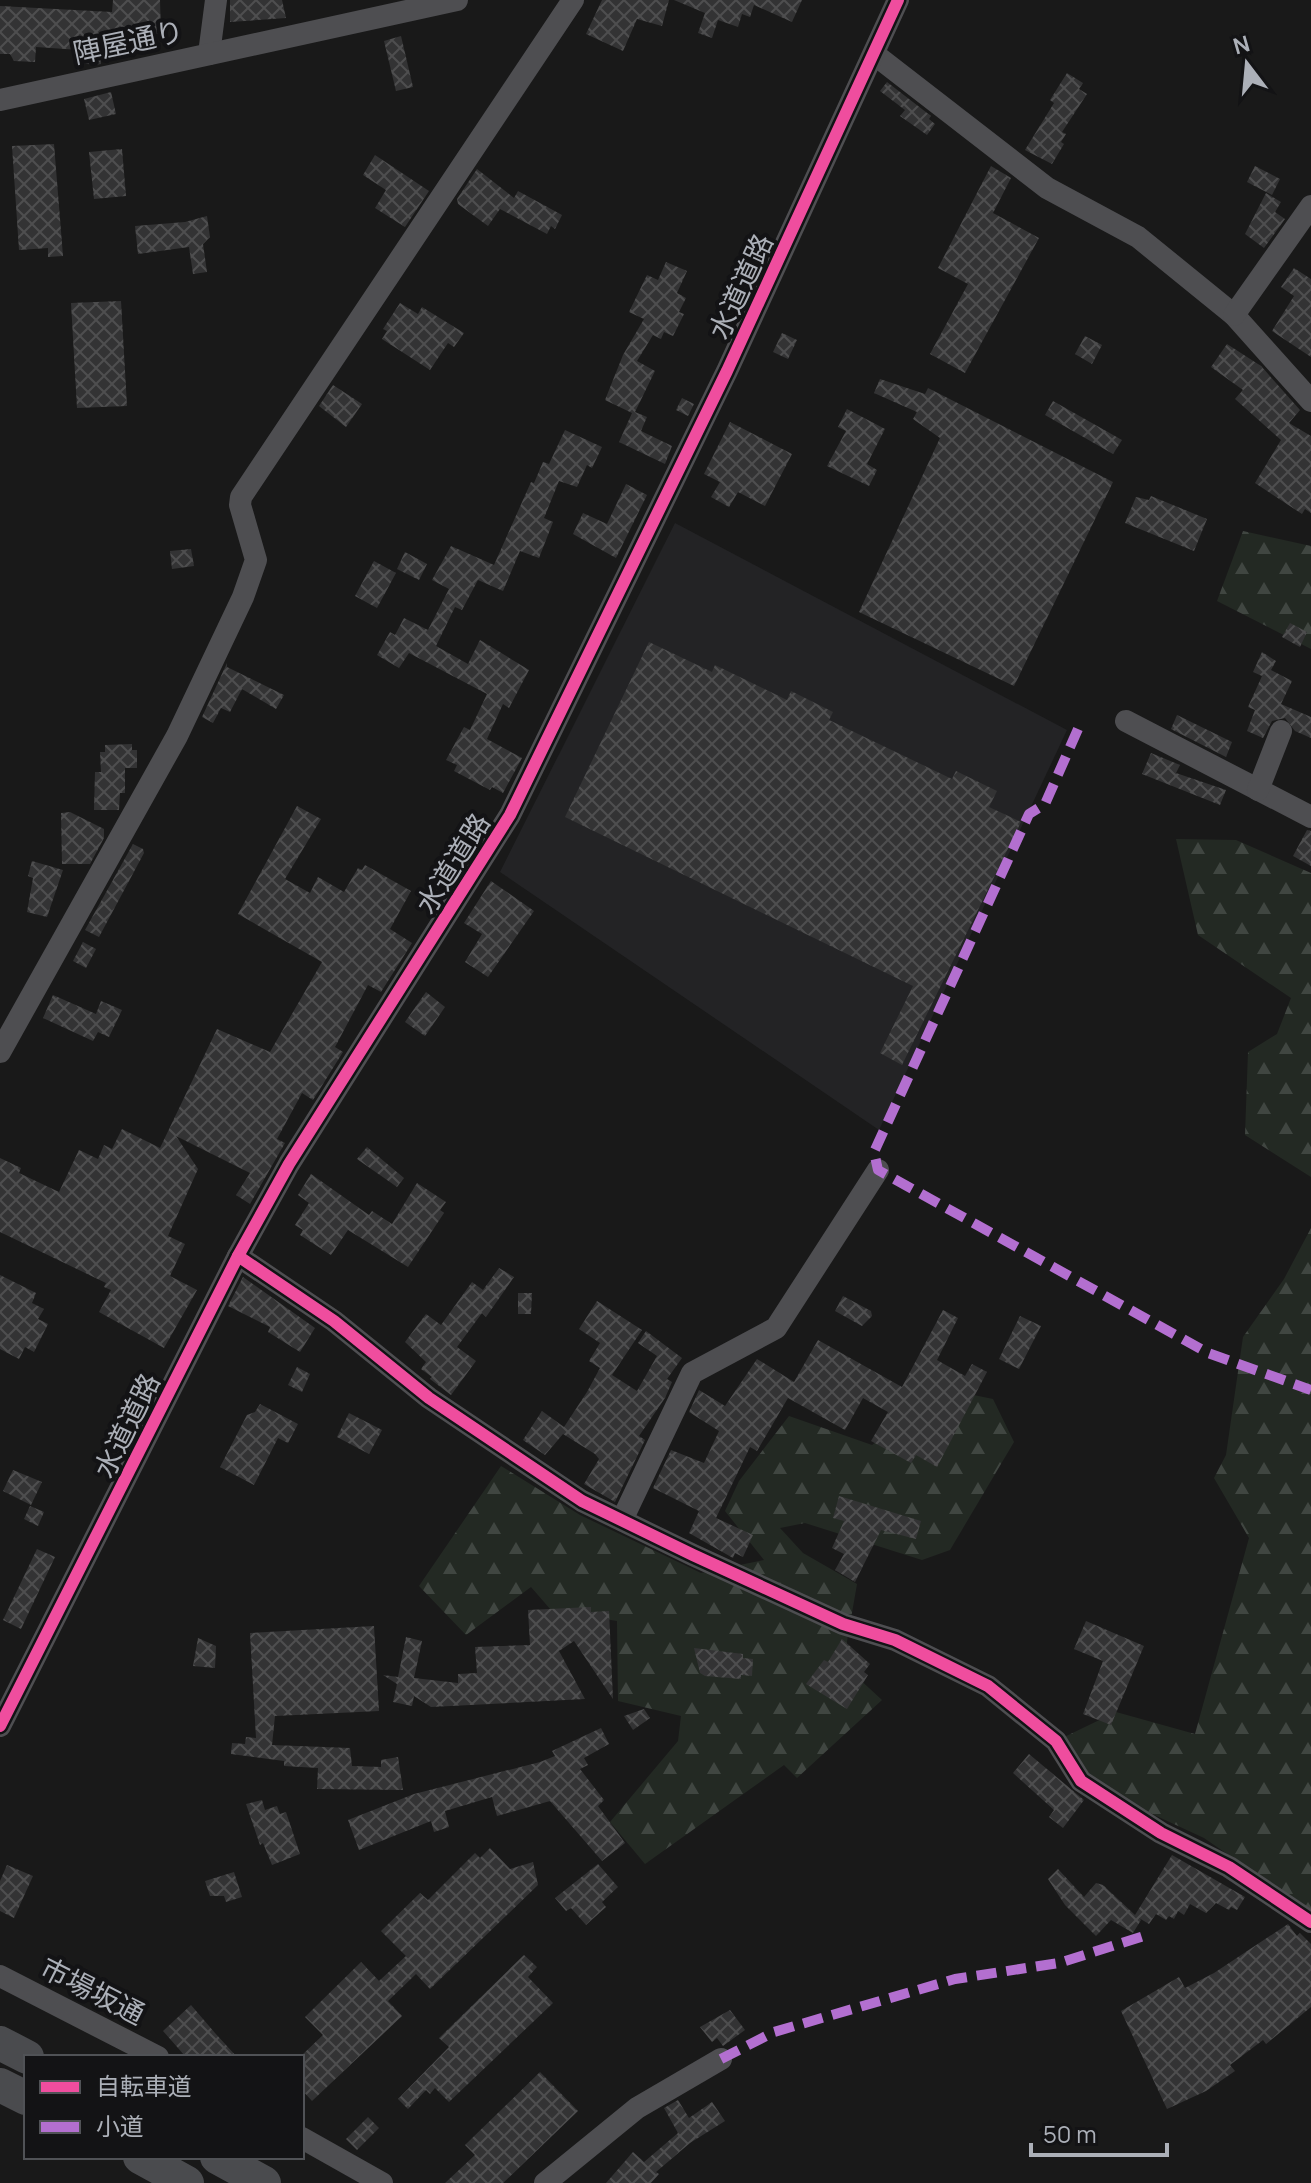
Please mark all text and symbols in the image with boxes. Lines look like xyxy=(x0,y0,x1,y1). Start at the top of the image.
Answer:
street label: 陣屋通り xyxy=(69,11,187,71)
north arrow xyxy=(1207,24,1287,104)
text: N xyxy=(1230,28,1253,61)
street label: 水道道路 xyxy=(699,227,781,345)
street label: 水道道路 xyxy=(406,805,498,921)
street label: 水道道路 xyxy=(84,1366,168,1484)
street label: 市場坂通 xyxy=(34,1948,152,2032)
legend xyxy=(24,2055,304,2159)
text: 自転車道 xyxy=(96,2069,192,2102)
scale bar xyxy=(1031,2107,1167,2157)
text: 小道 xyxy=(96,2109,144,2142)
text: 50 m xyxy=(1043,2117,1097,2150)

